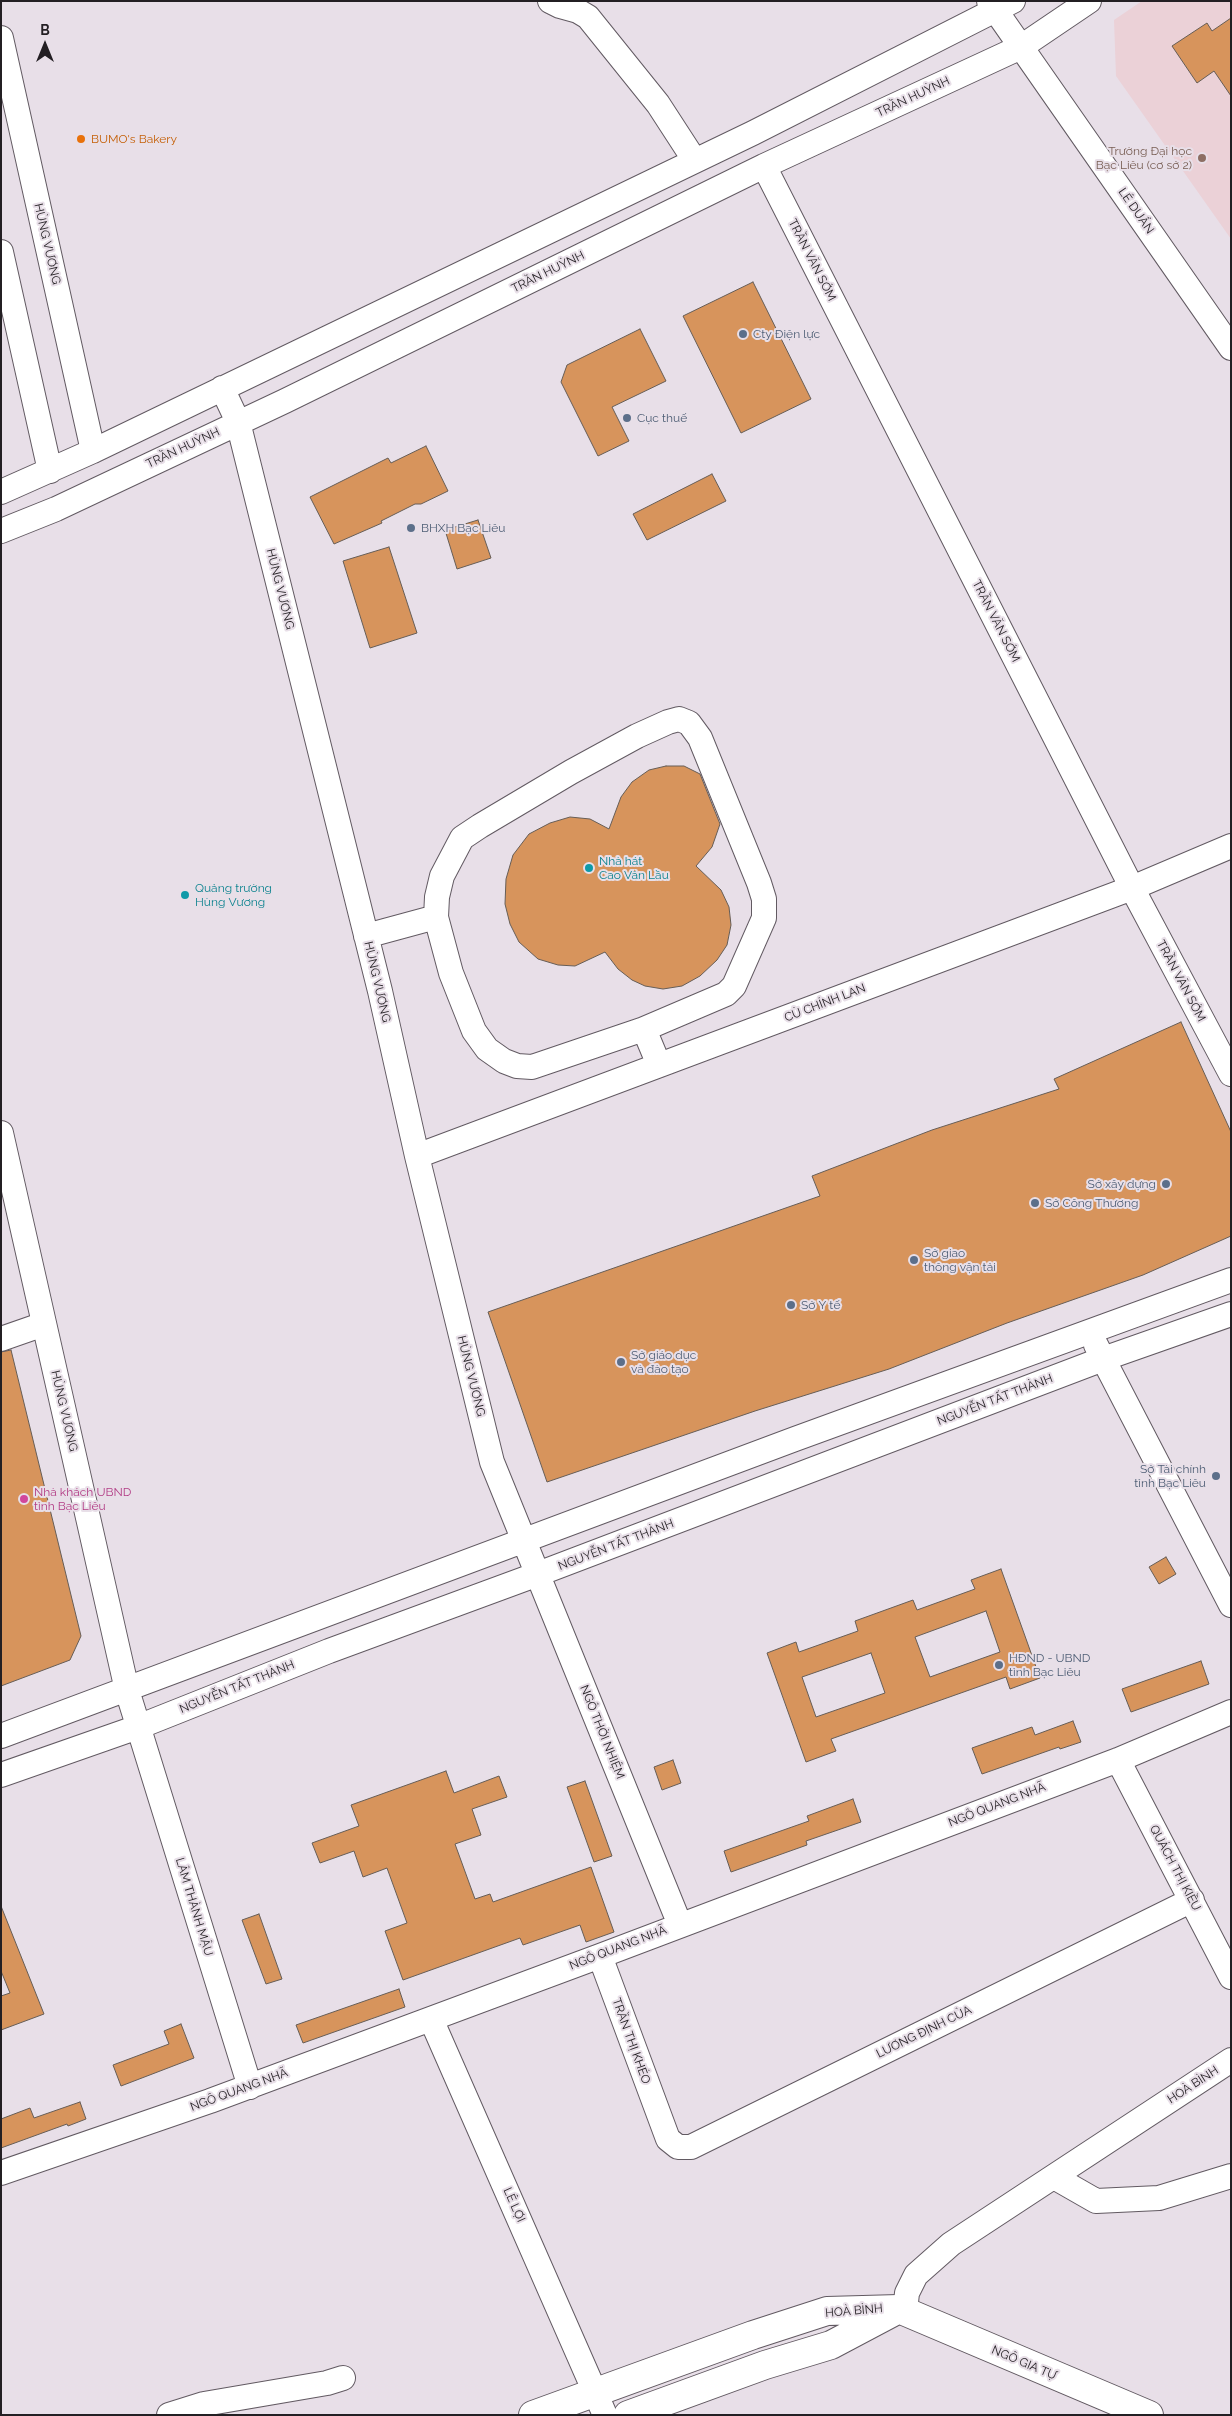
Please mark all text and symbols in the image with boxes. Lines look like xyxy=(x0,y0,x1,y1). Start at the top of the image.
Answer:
north arrow xyxy=(20,20,70,70)
text: B xyxy=(40,22,50,38)
street label: TRẦN HUỲNH xyxy=(874,74,952,120)
place label: BUMO's Bakery xyxy=(91,132,177,146)
marker: BUMO's Bakery xyxy=(75,133,87,145)
place label: Trường Đại học Bạc Liêu (cơ sở 2) xyxy=(1096,144,1192,172)
marker: Trường Đại học Bạc Liêu (cơ sở 2) xyxy=(1196,152,1208,164)
street label: LÊ DUẨN xyxy=(1115,185,1157,237)
street label: HÙNG VƯƠNG xyxy=(31,202,63,286)
street label: TRẦN VĂN SỚM xyxy=(785,217,839,303)
street label: TRẦN HUỲNH xyxy=(509,248,587,296)
place label: Cty Điện lực xyxy=(753,327,820,341)
marker: Cty Điện lực xyxy=(737,328,749,340)
place label: Cục thuế xyxy=(637,411,687,425)
marker: Cục thuế xyxy=(621,412,633,424)
street label: TRẦN HUỲNH xyxy=(144,425,222,471)
place label: BHXH Bạc Liêu xyxy=(421,521,505,535)
marker: BHXH Bạc Liêu xyxy=(405,522,417,534)
street label: HÙNG VƯƠNG xyxy=(263,547,297,631)
street label: TRẦN VĂN SỚM xyxy=(969,578,1023,664)
place label: Nhà hát Cao Văn Lầu xyxy=(599,854,669,882)
marker: Nhà hát Cao Văn Lầu xyxy=(583,862,595,874)
place label: Quảng trường Hùng Vương xyxy=(195,881,272,909)
marker: Quảng trường Hùng Vương xyxy=(179,889,191,901)
street label: TRẦN VĂN SỚM xyxy=(1153,938,1209,1024)
street label: HÙNG VƯƠNG xyxy=(361,940,393,1024)
street label: CÙ CHÍNH LAN xyxy=(782,981,868,1025)
place label: Sở xây dựng xyxy=(1088,1177,1156,1191)
marker: Sở xây dựng xyxy=(1160,1178,1172,1190)
place label: Sở Công Thương xyxy=(1045,1196,1138,1210)
marker: Sở Công Thương xyxy=(1029,1197,1041,1209)
place label: Sở giao thông vận tải xyxy=(924,1246,996,1274)
marker: Sở giao thông vận tải xyxy=(908,1254,920,1266)
place label: Sở Y tế xyxy=(801,1298,840,1312)
marker: Sở Y tế xyxy=(785,1299,797,1311)
street label: HÙNG VƯƠNG xyxy=(454,1334,488,1418)
place label: Sở giáo dục và đào tạo xyxy=(631,1348,696,1376)
marker: Sở giáo dục và đào tạo xyxy=(615,1356,627,1368)
street label: HÙNG VƯƠNG xyxy=(48,1369,80,1453)
street label: NGUYỄN TẤT THÀNH xyxy=(935,1371,1055,1429)
place label: Sở Tài chính tỉnh Bạc Liêu xyxy=(1134,1462,1206,1490)
marker: Sở Tài chính tỉnh Bạc Liêu xyxy=(1210,1470,1222,1482)
place label: Nhà khách UBND tỉnh Bạc Liêu xyxy=(34,1485,131,1513)
marker: Nhà khách UBND tỉnh Bạc Liêu xyxy=(18,1493,30,1505)
street label: NGUYỄN TẤT THÀNH xyxy=(556,1516,676,1574)
place label: HĐND - UBND tỉnh Bạc Liêu xyxy=(1009,1651,1090,1679)
street label: NGUYỄN TẤT THÀNH xyxy=(177,1657,297,1717)
marker: HĐND - UBND tỉnh Bạc Liêu xyxy=(993,1659,1005,1671)
street label: NGÔ THỜI NHIỆM xyxy=(577,1683,627,1781)
street label: NGÔ QUANG NHÃ xyxy=(946,1780,1048,1830)
street label: QUÁCH THỊ KIỀU xyxy=(1146,1823,1204,1913)
street label: LÂM THÀNH MẬU xyxy=(172,1856,216,1958)
street label: NGÔ QUANG NHÃ xyxy=(567,1923,669,1973)
street label: TRẦN THỊ KHÉO xyxy=(609,1996,653,2086)
street label: LƯƠNG ĐỊNH CỦA xyxy=(874,2003,974,2061)
street label: HOÀ BÌNH xyxy=(1165,2063,1221,2107)
street label: NGÔ QUANG NHÃ xyxy=(188,2066,290,2114)
street label: LÊ LỢI xyxy=(500,2185,528,2225)
street label: HOÀ BÌNH xyxy=(825,2301,883,2321)
street label: NGÔ GIA TỰ xyxy=(989,2343,1059,2383)

